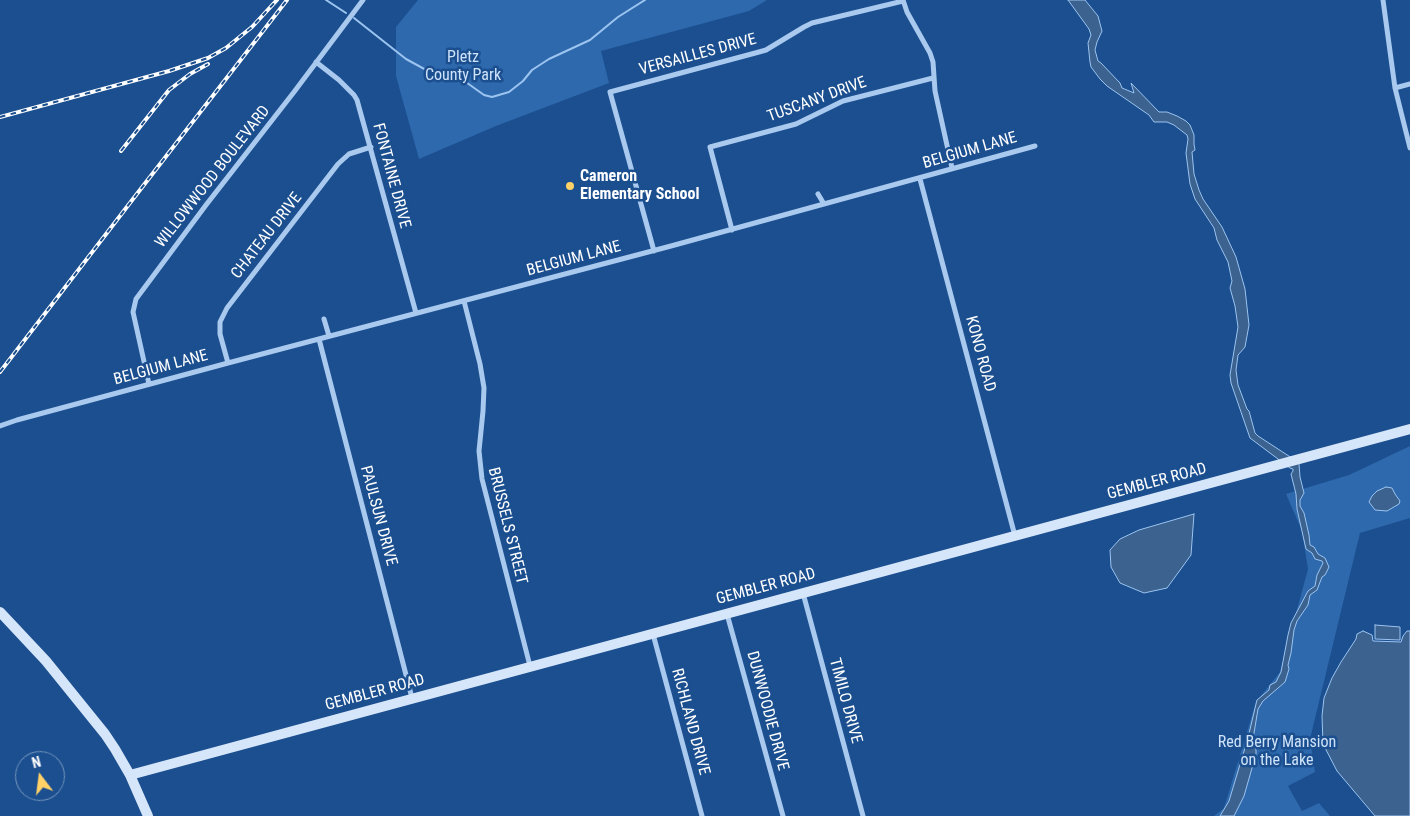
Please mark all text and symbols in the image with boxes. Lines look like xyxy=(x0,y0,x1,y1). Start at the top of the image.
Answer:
street label: VERSAILLES DRIVE xyxy=(637,30,759,80)
park label: Pletz County Park xyxy=(425,48,501,86)
street label: TUSCANY DRIVE xyxy=(765,73,869,127)
street label: WILLOWWOOD BOULEVARD xyxy=(152,102,274,252)
street label: FONTAINE DRIVE xyxy=(368,121,414,231)
street label: BELGIUM LANE xyxy=(921,128,1019,174)
place label: Cameron Elementary School xyxy=(580,167,699,205)
marker: Cameron Elementary School xyxy=(564,180,576,192)
street label: CHATEAU DRIVE xyxy=(227,189,307,283)
street label: BELGIUM LANE xyxy=(525,237,623,281)
street label: KONO ROAD xyxy=(961,314,999,394)
street label: BELGIUM LANE xyxy=(112,346,210,390)
street label: GEMBLER ROAD xyxy=(1105,459,1209,505)
street label: PAULSUN DRIVE xyxy=(355,464,401,568)
street label: BRUSSELS STREET xyxy=(483,466,531,586)
street label: GEMBLER ROAD xyxy=(714,564,818,610)
street label: DUNWOODIE DRIVE xyxy=(742,649,792,773)
street label: TIMILO DRIVE xyxy=(824,656,866,746)
street label: RICHLAND DRIVE xyxy=(667,667,713,777)
street label: GEMBLER ROAD xyxy=(323,670,427,716)
park label: Red Berry Mansion on the Lake xyxy=(1218,733,1336,771)
north arrow xyxy=(15,751,65,801)
text: N xyxy=(30,754,43,771)

